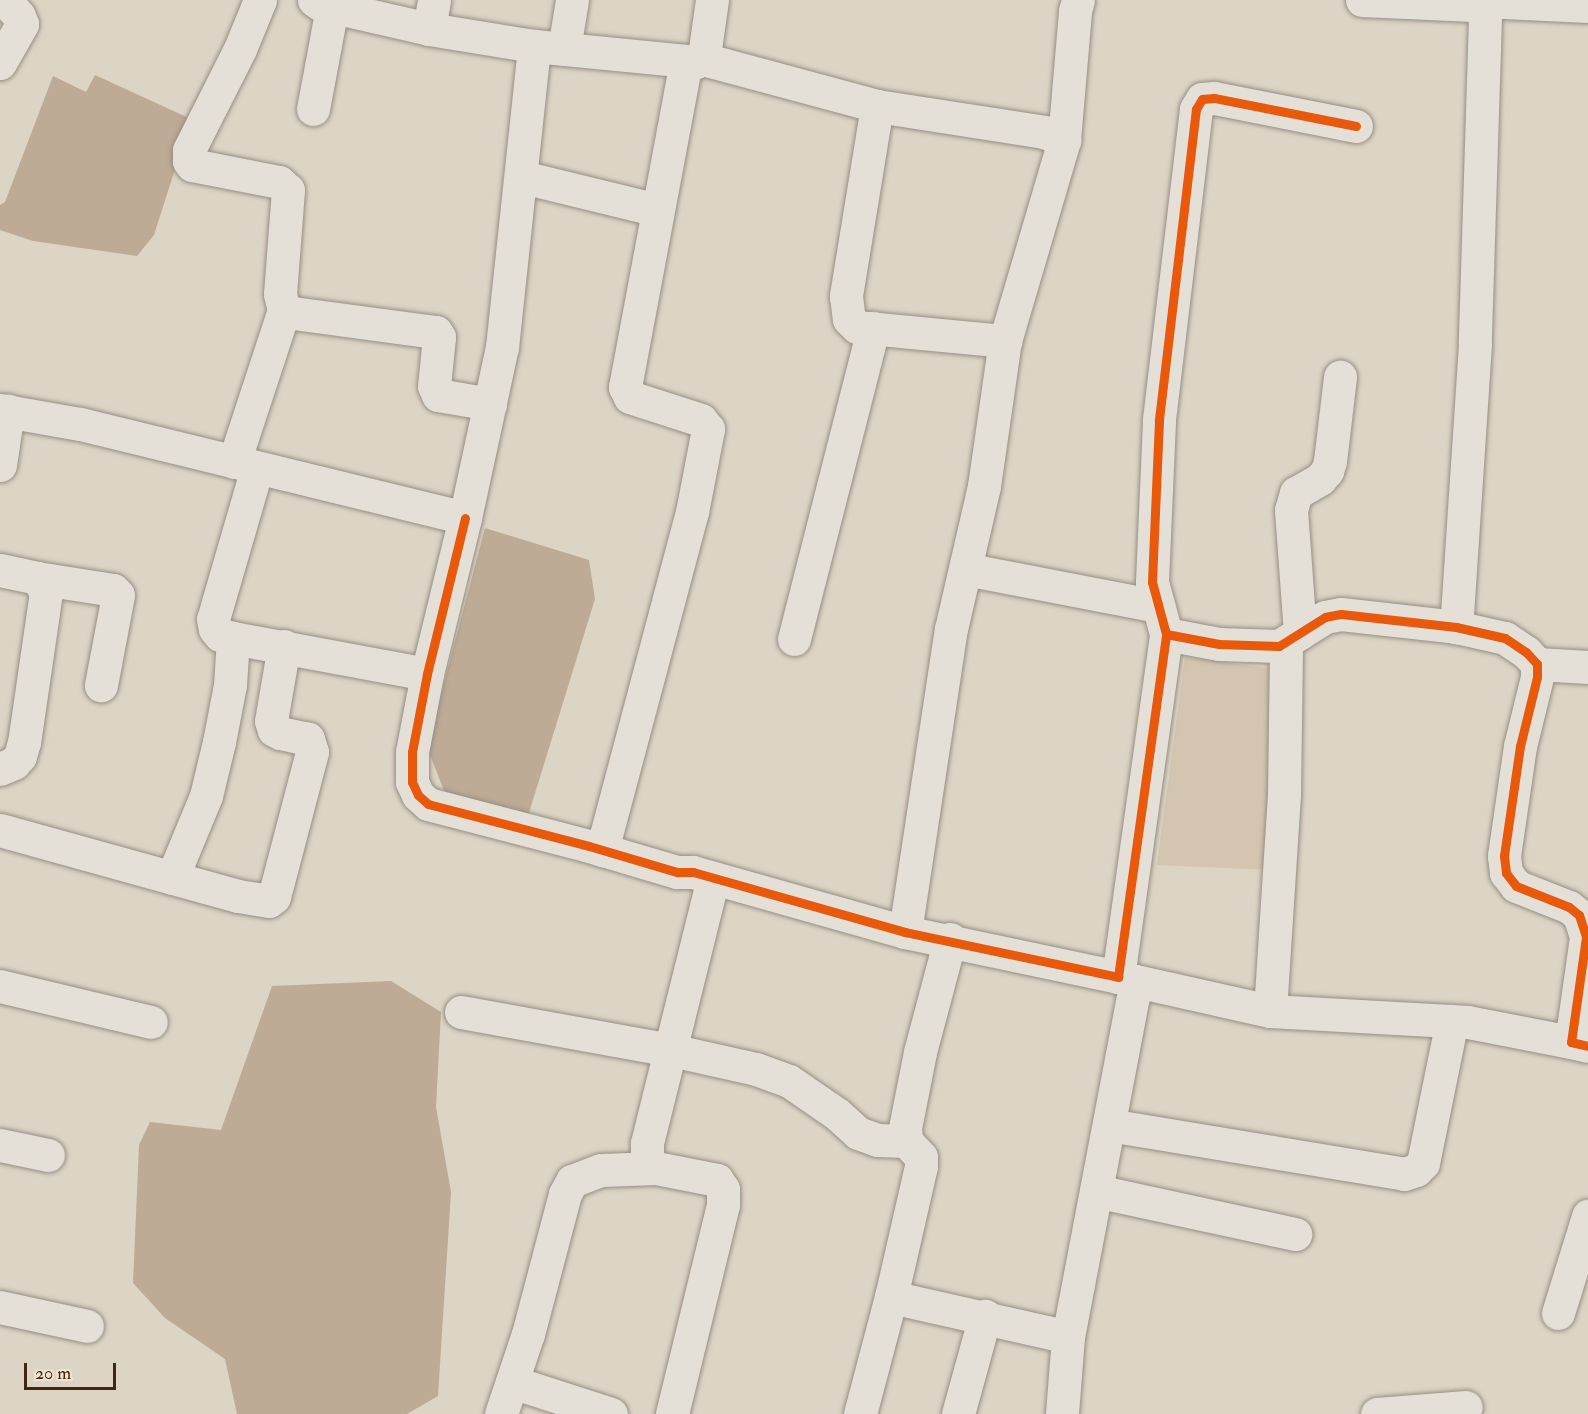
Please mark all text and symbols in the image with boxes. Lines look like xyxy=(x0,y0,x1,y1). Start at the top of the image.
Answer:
scale bar xyxy=(27,1351,118,1389)
text: 20 m xyxy=(35,1362,71,1385)

